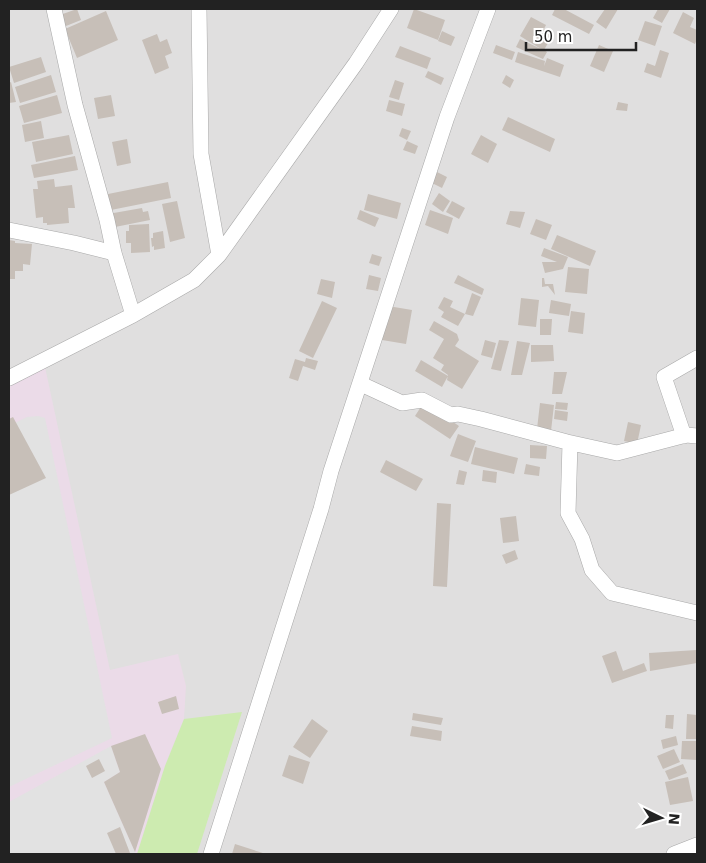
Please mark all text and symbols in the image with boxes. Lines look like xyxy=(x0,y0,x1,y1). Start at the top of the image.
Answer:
scale bar xyxy=(526,20,636,52)
text: 50 m xyxy=(534,28,572,46)
north arrow xyxy=(636,793,686,843)
text: N xyxy=(665,813,682,826)

